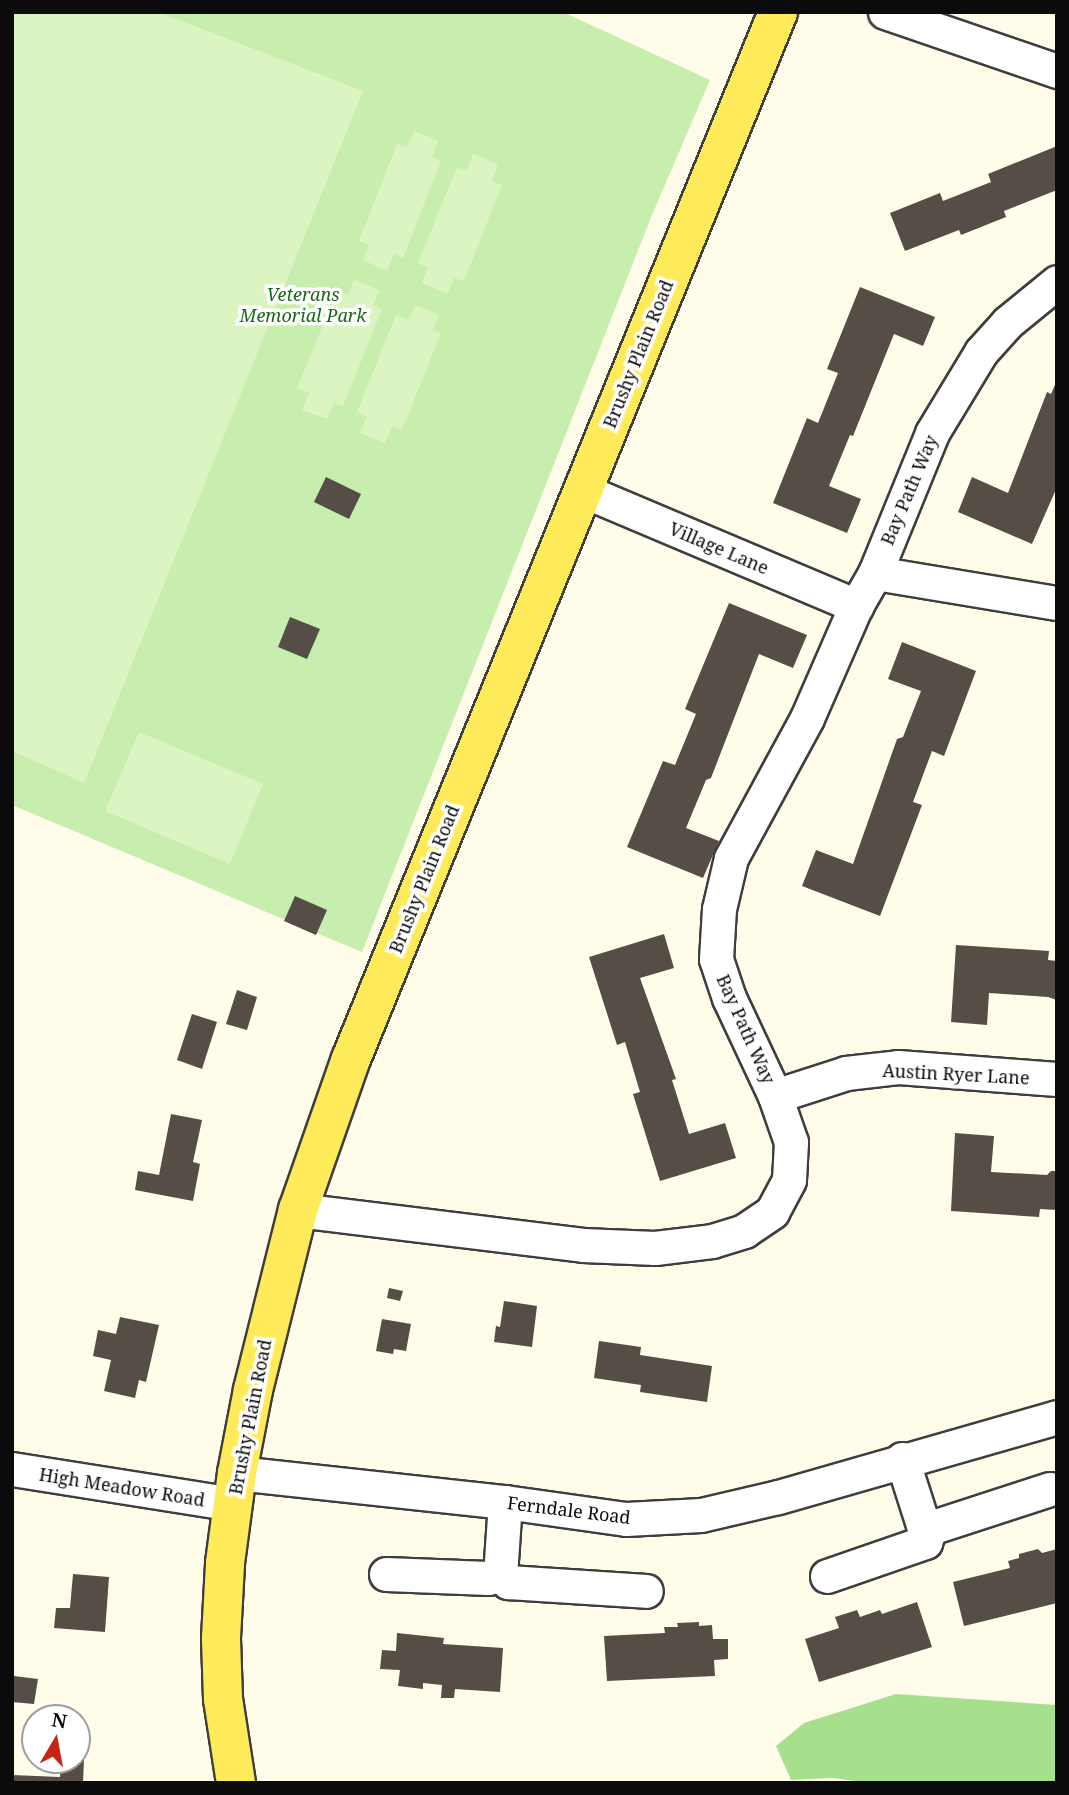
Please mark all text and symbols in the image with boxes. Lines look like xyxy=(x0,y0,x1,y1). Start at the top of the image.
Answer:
street label: Brushy Plain Road xyxy=(598,277,678,431)
park label: Veterans Memorial Park xyxy=(240,284,366,326)
street label: Bay Path Way xyxy=(876,432,942,548)
street label: Village Lane xyxy=(666,517,772,579)
street label: Brushy Plain Road xyxy=(384,802,464,956)
street label: Bay Path Way xyxy=(712,971,780,1087)
street label: Austin Ryer Lane xyxy=(882,1059,1030,1089)
street label: Brushy Plain Road xyxy=(224,1338,276,1496)
street label: High Meadow Road xyxy=(38,1463,206,1511)
street label: Ferndale Road xyxy=(506,1492,632,1528)
north arrow xyxy=(21,1704,91,1774)
text: N xyxy=(50,1706,69,1734)

